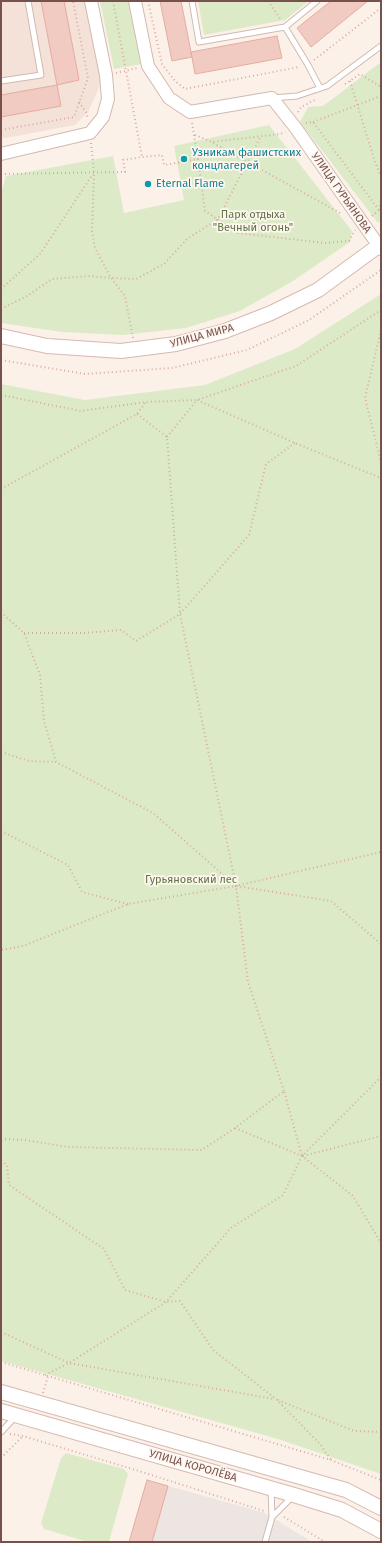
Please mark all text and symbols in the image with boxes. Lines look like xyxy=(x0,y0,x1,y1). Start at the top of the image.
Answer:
place label: Узникам фашистских концлагерей xyxy=(192,146,301,172)
street label: УЛИЦА ГУРЬЯНОВА xyxy=(308,150,374,236)
marker: Узникам фашистских концлагерей xyxy=(179,154,189,164)
place label: Eternal Flame xyxy=(156,177,224,191)
marker: Eternal Flame xyxy=(143,179,153,189)
park label: Парк отдыха "Вечный огонь" xyxy=(213,208,293,234)
street label: УЛИЦА МИРА xyxy=(169,321,235,351)
park label: Гурьяновский лес xyxy=(145,873,237,887)
street label: УЛИЦА КОРОЛЁВА xyxy=(148,1447,238,1485)

